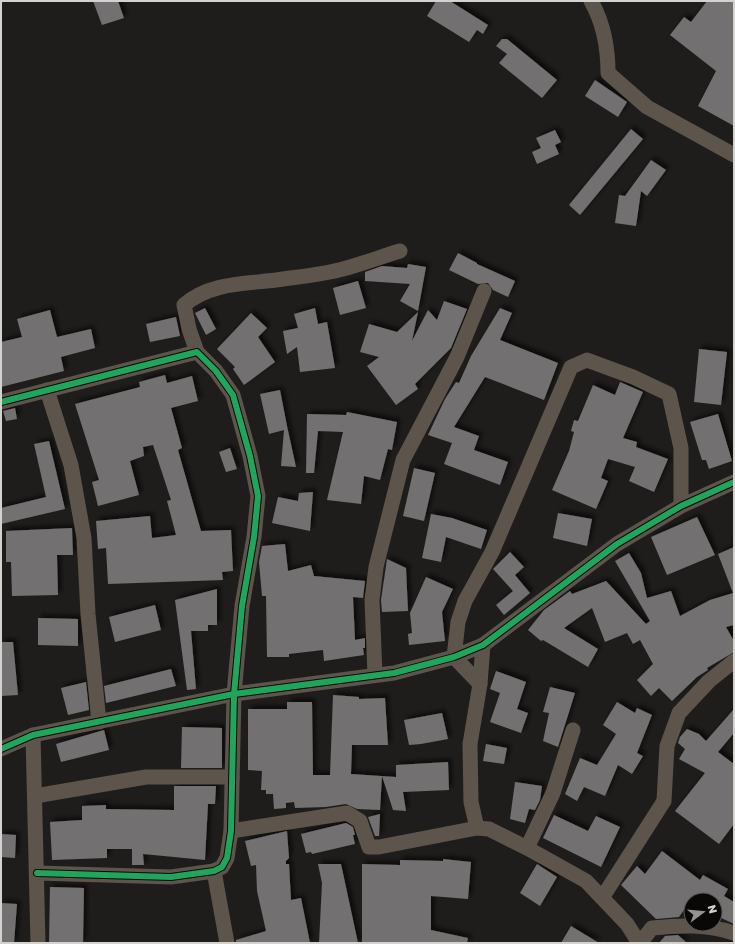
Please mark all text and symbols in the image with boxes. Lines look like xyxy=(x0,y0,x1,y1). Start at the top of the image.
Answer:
north arrow xyxy=(683,892,723,932)
text: N xyxy=(706,903,720,915)

